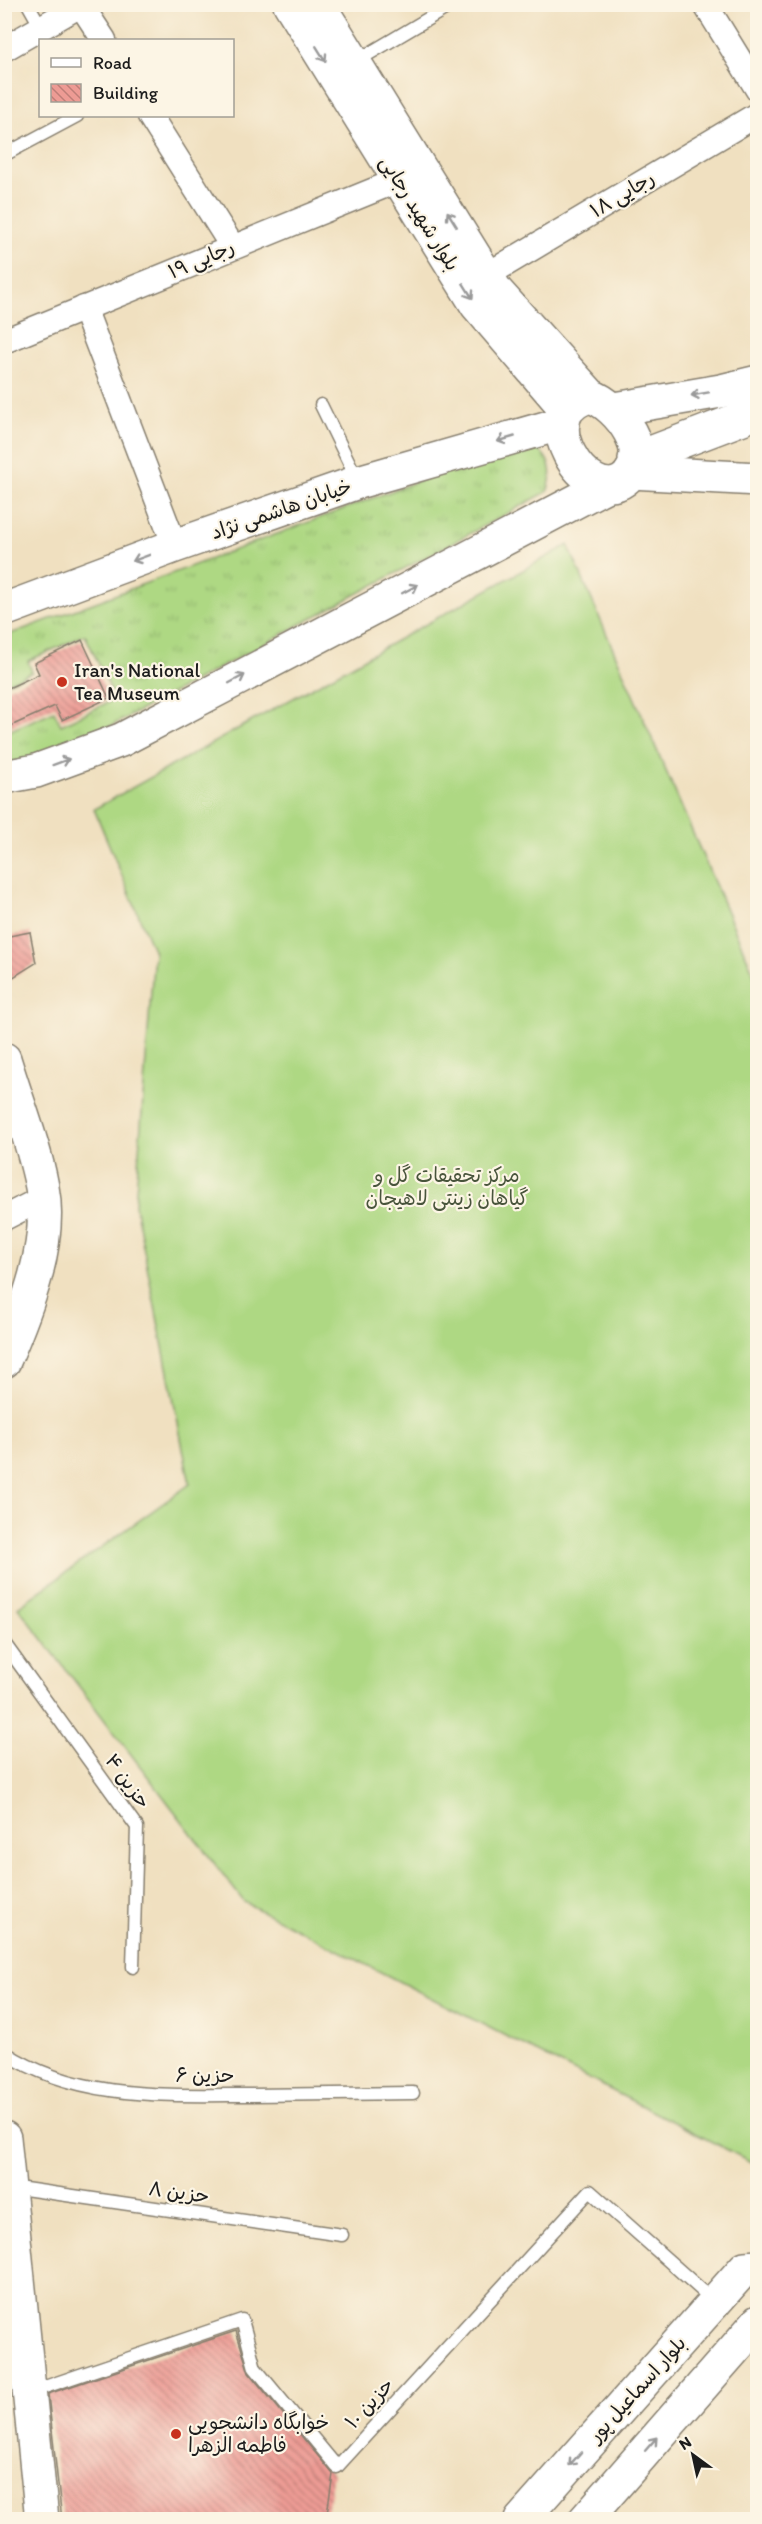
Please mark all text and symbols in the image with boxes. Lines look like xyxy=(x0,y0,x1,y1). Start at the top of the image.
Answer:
legend xyxy=(39,39,234,117)
one-way arrow xyxy=(316,45,328,62)
text: Road xyxy=(93,52,132,74)
text: Building xyxy=(93,82,159,104)
street label: بلوار شهید رجایی xyxy=(374,151,465,276)
street label: رجایی ۱۸ xyxy=(585,165,659,223)
one-way arrow xyxy=(445,211,457,228)
street label: رجایی ۱۹ xyxy=(164,234,238,285)
one-way arrow xyxy=(463,282,475,299)
one-way arrow xyxy=(691,389,711,400)
one-way arrow xyxy=(497,434,516,446)
street label: خیابان هاشمی نژاد xyxy=(207,474,355,545)
one-way arrow xyxy=(133,554,151,565)
one-way arrow xyxy=(400,582,418,594)
place label: Iran's National Tea Museum xyxy=(74,658,200,705)
one-way arrow xyxy=(228,673,245,685)
marker: Iran's National Tea Museum xyxy=(55,675,69,689)
one-way arrow xyxy=(51,756,70,767)
park label: مرکز تحقیقات گل و گیاهان زینتی لاهیجان xyxy=(365,1163,529,1211)
street label: حزین ۴ xyxy=(100,1749,156,1813)
street label: حزین ۶ xyxy=(175,2063,235,2087)
street label: حزین ۸ xyxy=(147,2176,211,2208)
street label: بلوار اسماعیل پور xyxy=(582,2331,692,2449)
street label: حزین ۱۰ xyxy=(340,2373,398,2433)
place label: خوابگاه دانشجویی فاطمه الزهرا xyxy=(188,2410,329,2457)
north arrow xyxy=(663,2425,723,2485)
marker: خوابگاه دانشجویی فاطمه الزهرا xyxy=(169,2427,183,2441)
text: N xyxy=(675,2432,695,2454)
one-way arrow xyxy=(644,2437,658,2452)
one-way arrow xyxy=(568,2451,582,2466)

